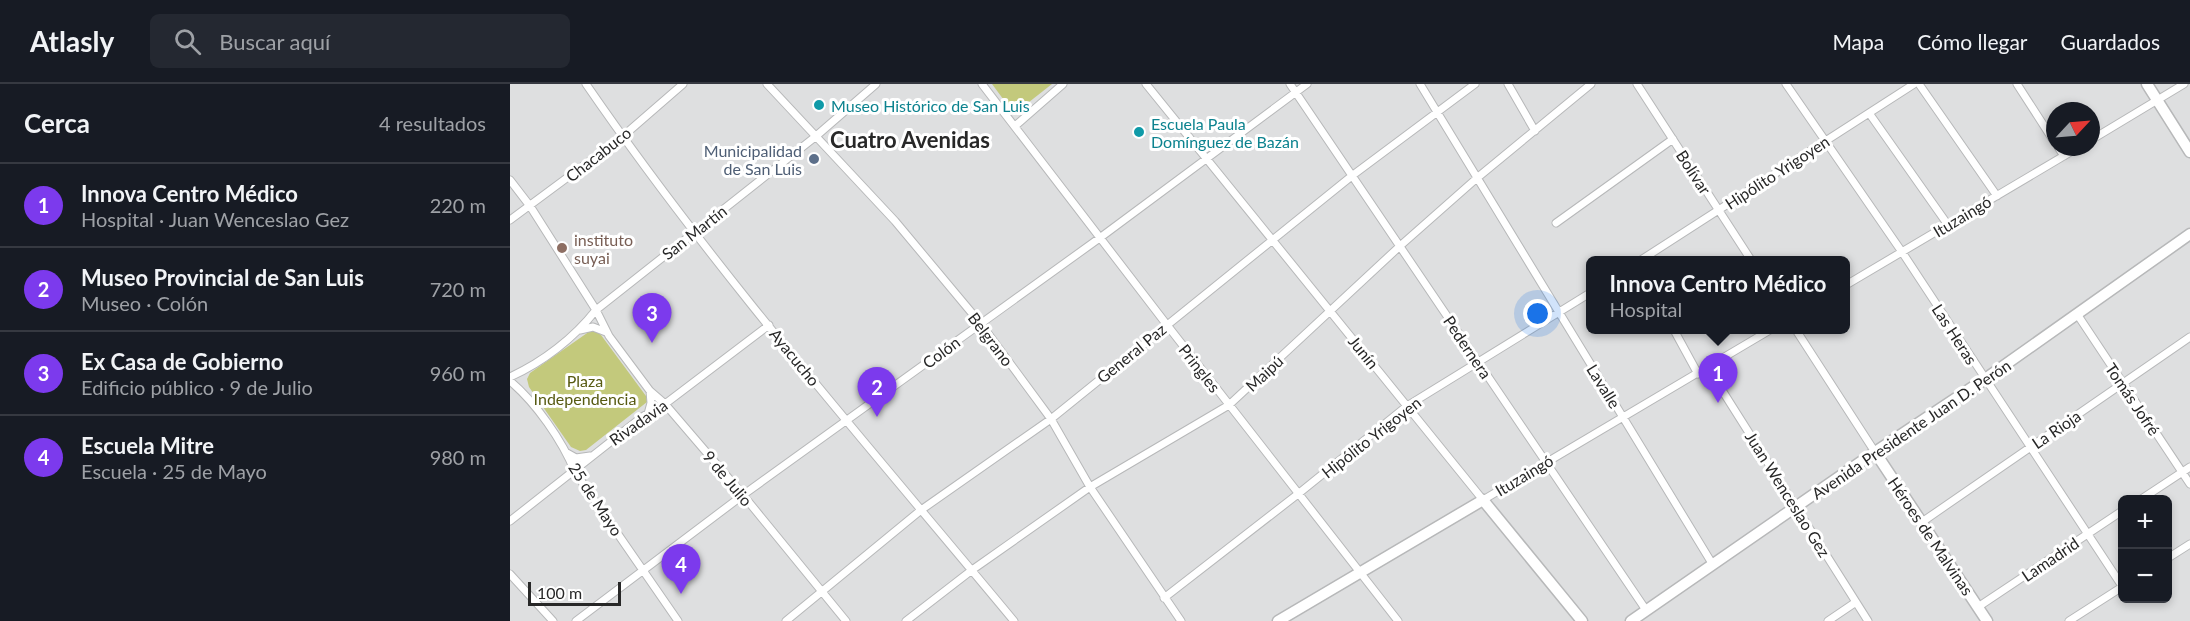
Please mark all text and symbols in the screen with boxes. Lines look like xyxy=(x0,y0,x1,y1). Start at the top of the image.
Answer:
search box xyxy=(150,14,570,68)
text: Atlasly xyxy=(30,24,114,58)
icon: search xyxy=(171,25,204,58)
text: Buscar aquí xyxy=(219,28,330,55)
text: Mapa xyxy=(1832,29,1884,54)
text: Cómo llegar xyxy=(1917,29,2028,54)
text: Guardados xyxy=(2061,29,2160,54)
place label: Museo Histórico de San Luis xyxy=(831,96,1030,115)
marker: Museo Histórico de San Luis xyxy=(812,98,826,112)
north arrow xyxy=(2046,102,2100,156)
text: Cerca xyxy=(24,107,90,139)
text: 4 resultados xyxy=(379,111,486,135)
place label: Escuela Paula Domínguez de Bazán xyxy=(1151,114,1299,151)
street label: Chacabuco xyxy=(562,123,634,185)
marker: Escuela Paula Domínguez de Bazán xyxy=(1132,125,1146,139)
district label: Cuatro Avenidas xyxy=(830,126,990,153)
street label: Hipólito Yrigoyen xyxy=(1721,131,1833,213)
place label: Municipalidad de San Luis xyxy=(704,141,802,178)
street label: Bolívar xyxy=(1673,146,1715,198)
marker: Municipalidad de San Luis xyxy=(807,152,821,166)
text: Innova Centro Médico xyxy=(81,180,298,207)
street label: Ituzaingó xyxy=(1930,191,1994,241)
text: 1 xyxy=(38,193,49,217)
text: 220 m xyxy=(430,193,486,217)
street label: San Martín xyxy=(658,201,730,263)
text: Hospital · Juan Wenceslao Gez xyxy=(81,207,349,231)
place label: instituto suyai xyxy=(574,230,633,267)
marker: instituto suyai xyxy=(555,241,569,255)
popup xyxy=(1586,256,1850,334)
text: Museo Provincial de San Luis xyxy=(81,264,364,291)
text: Innova Centro Médico xyxy=(1609,270,1827,297)
text: 2 xyxy=(38,277,49,301)
text: 720 m xyxy=(430,277,486,301)
text: Museo · Colón xyxy=(81,291,208,315)
pin: 3 xyxy=(632,294,672,343)
text: Hospital xyxy=(1609,297,1682,321)
your location xyxy=(1523,299,1552,328)
street label: Las Heras xyxy=(1928,300,1982,368)
street label: Belgrano xyxy=(965,308,1017,370)
street label: Pedernera xyxy=(1440,312,1496,382)
street label: General Paz xyxy=(1093,319,1169,387)
street label: Ayacucho xyxy=(766,324,824,390)
street label: Colón xyxy=(919,332,963,372)
street label: Junín xyxy=(1345,332,1383,372)
street label: Pringles xyxy=(1175,340,1225,396)
text: Ex Casa de Gobierno xyxy=(81,348,284,375)
street label: Maipú xyxy=(1241,351,1287,395)
pin: 1 xyxy=(1698,354,1738,403)
street label: Avenida Presidente Juan D. Perón xyxy=(1808,355,2014,503)
street label: Tomás Jofré xyxy=(2102,359,2164,439)
text: 3 xyxy=(38,361,49,385)
text: 960 m xyxy=(430,361,486,385)
street label: Lavalle xyxy=(1583,361,1625,411)
pin: 2 xyxy=(858,368,896,417)
park label: Plaza Independencia xyxy=(534,371,636,408)
text: Edificio público · 9 de Julio xyxy=(81,375,313,399)
street label: Hipólito Yrigoyen xyxy=(1318,392,1424,482)
street label: Rivadavia xyxy=(605,395,671,449)
street label: La Rioja xyxy=(2028,406,2084,452)
street label: Juan Wenceslao Gez xyxy=(1742,428,1834,560)
text: Escuela Mitre xyxy=(81,432,214,459)
text: 4 xyxy=(38,445,49,469)
text: 980 m xyxy=(430,445,486,469)
street label: 9 de Julio xyxy=(699,446,757,510)
street label: Ituzaingó xyxy=(1492,450,1556,500)
text: Escuela · 25 de Mayo xyxy=(81,459,267,483)
street label: 25 de Mayo xyxy=(565,459,627,539)
street label: Héroes de Malvinas xyxy=(1884,473,1978,599)
map controls xyxy=(2118,495,2172,603)
button: + xyxy=(2118,495,2172,549)
street label: Lamadrid xyxy=(2018,533,2082,585)
pin: 4 xyxy=(662,544,700,594)
button: − xyxy=(2118,549,2172,603)
scale bar xyxy=(528,579,621,606)
text: 100 m xyxy=(537,583,582,602)

